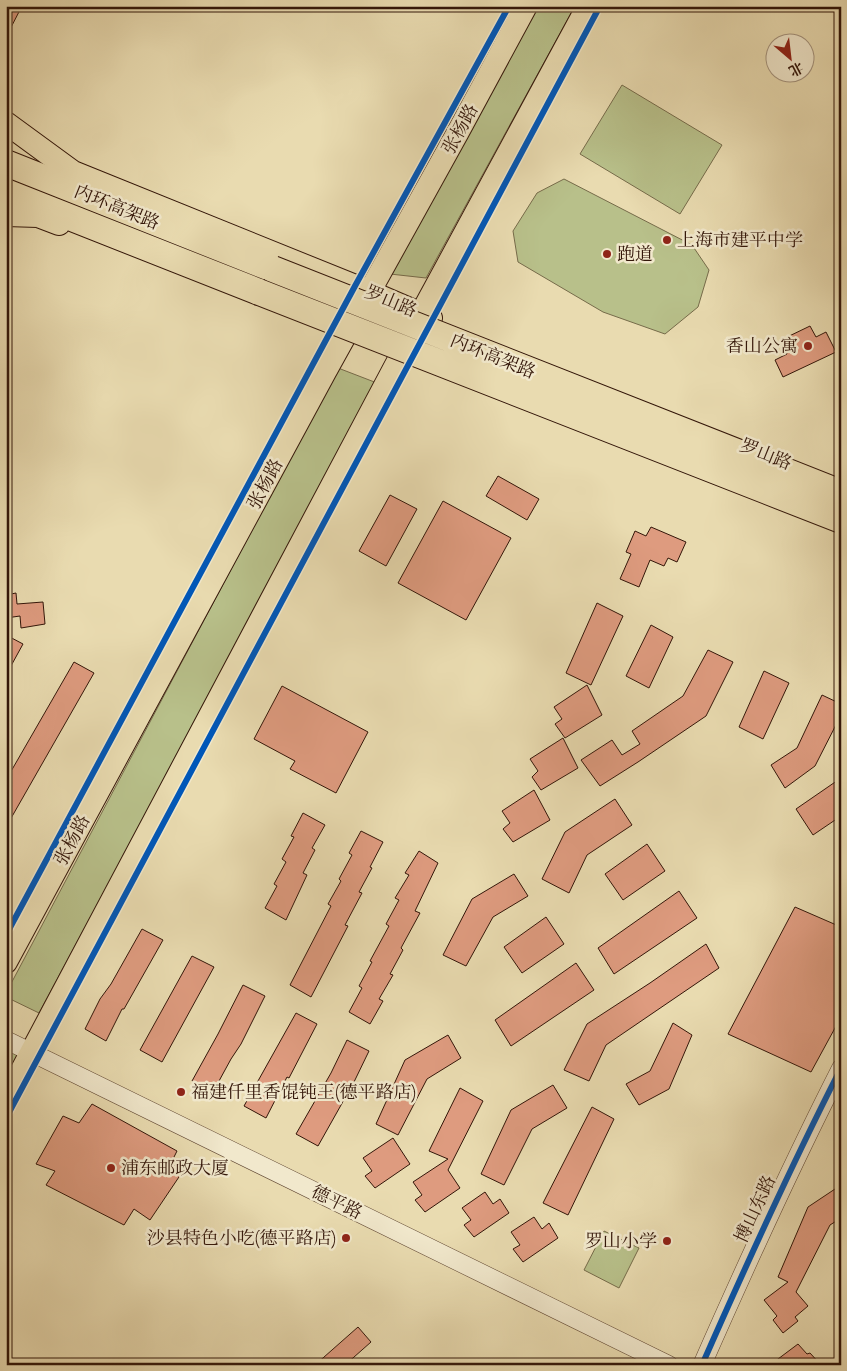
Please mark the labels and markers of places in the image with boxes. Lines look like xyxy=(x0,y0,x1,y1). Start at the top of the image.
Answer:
place label: 上海市建平中学 xyxy=(677,230,803,253)
marker: 上海市建平中学 xyxy=(661,234,673,246)
place label: 跑道 xyxy=(617,244,653,267)
marker: 跑道 xyxy=(601,248,613,260)
place label: 香山公寓 xyxy=(726,336,798,359)
marker: 香山公寓 xyxy=(802,340,814,352)
place label: 福建仟里香馄钝王(德平路店) xyxy=(191,1082,416,1105)
marker: 福建仟里香馄钝王(德平路店) xyxy=(175,1086,187,1098)
place label: 浦东邮政大厦 xyxy=(121,1158,229,1181)
marker: 浦东邮政大厦 xyxy=(105,1162,117,1174)
place label: 沙县特色小吃(德平路店) xyxy=(147,1228,336,1251)
place label: 罗山小学 xyxy=(585,1231,657,1254)
marker: 沙县特色小吃(德平路店) xyxy=(340,1232,352,1244)
marker: 罗山小学 xyxy=(661,1235,673,1247)

